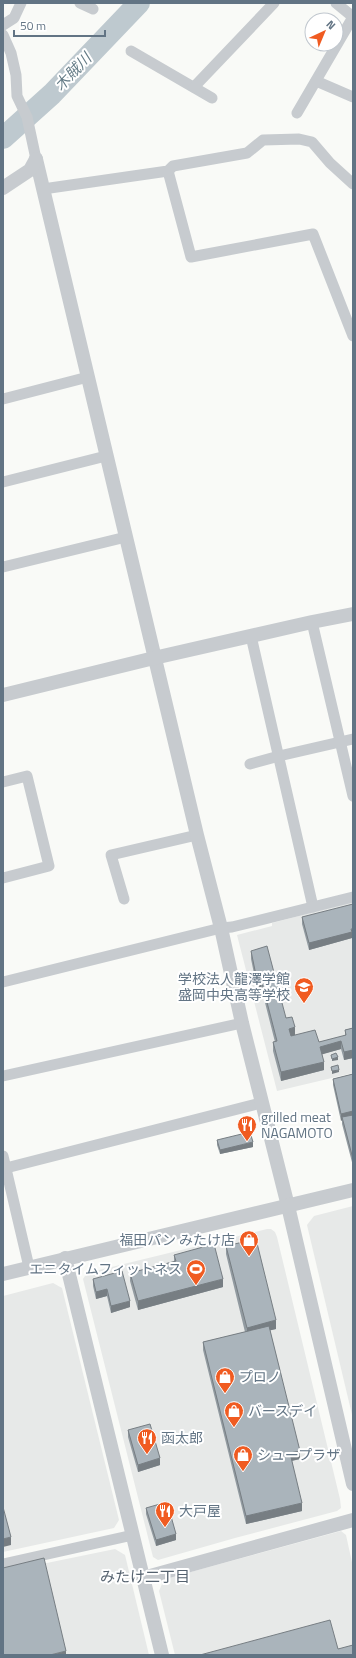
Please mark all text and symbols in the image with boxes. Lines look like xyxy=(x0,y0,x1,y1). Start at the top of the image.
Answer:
scale bar xyxy=(14,12,105,38)
north arrow xyxy=(304,12,344,52)
text: 50 m xyxy=(20,16,46,35)
text: N xyxy=(323,16,339,33)
water label: 木賊川 xyxy=(49,46,98,96)
place label: 学校法人龍澤学館 盛岡中央高等学校 xyxy=(178,968,290,1005)
school or university icon: 学校法人龍澤学館 盛岡中央高等学校 xyxy=(293,976,315,1004)
place label: grilled meat NAGAMOTO xyxy=(261,1106,333,1143)
restaurant icon: grilled meat NAGAMOTO xyxy=(236,1114,258,1142)
place label: 福田パン みたけ店 xyxy=(119,1229,235,1250)
shop icon: 福田パン みたけ店 xyxy=(238,1229,260,1257)
place label: エニタイムフィットネス xyxy=(29,1258,182,1279)
sports icon: エニタイムフィットネス xyxy=(185,1258,207,1286)
shop icon: プロノ xyxy=(214,1366,236,1394)
place label: プロノ xyxy=(239,1366,281,1387)
shop icon: バースデイ xyxy=(223,1400,245,1428)
place label: バースデイ xyxy=(248,1400,317,1421)
restaurant icon: 函太郎 xyxy=(136,1427,158,1455)
place label: 函太郎 xyxy=(161,1427,203,1448)
shop icon: シュープラザ xyxy=(232,1444,254,1472)
place label: シュープラザ xyxy=(257,1444,340,1465)
restaurant icon: 大戸屋 xyxy=(154,1500,176,1528)
place label: 大戸屋 xyxy=(179,1500,221,1521)
district label: みたけ二丁目 xyxy=(100,1565,190,1588)

